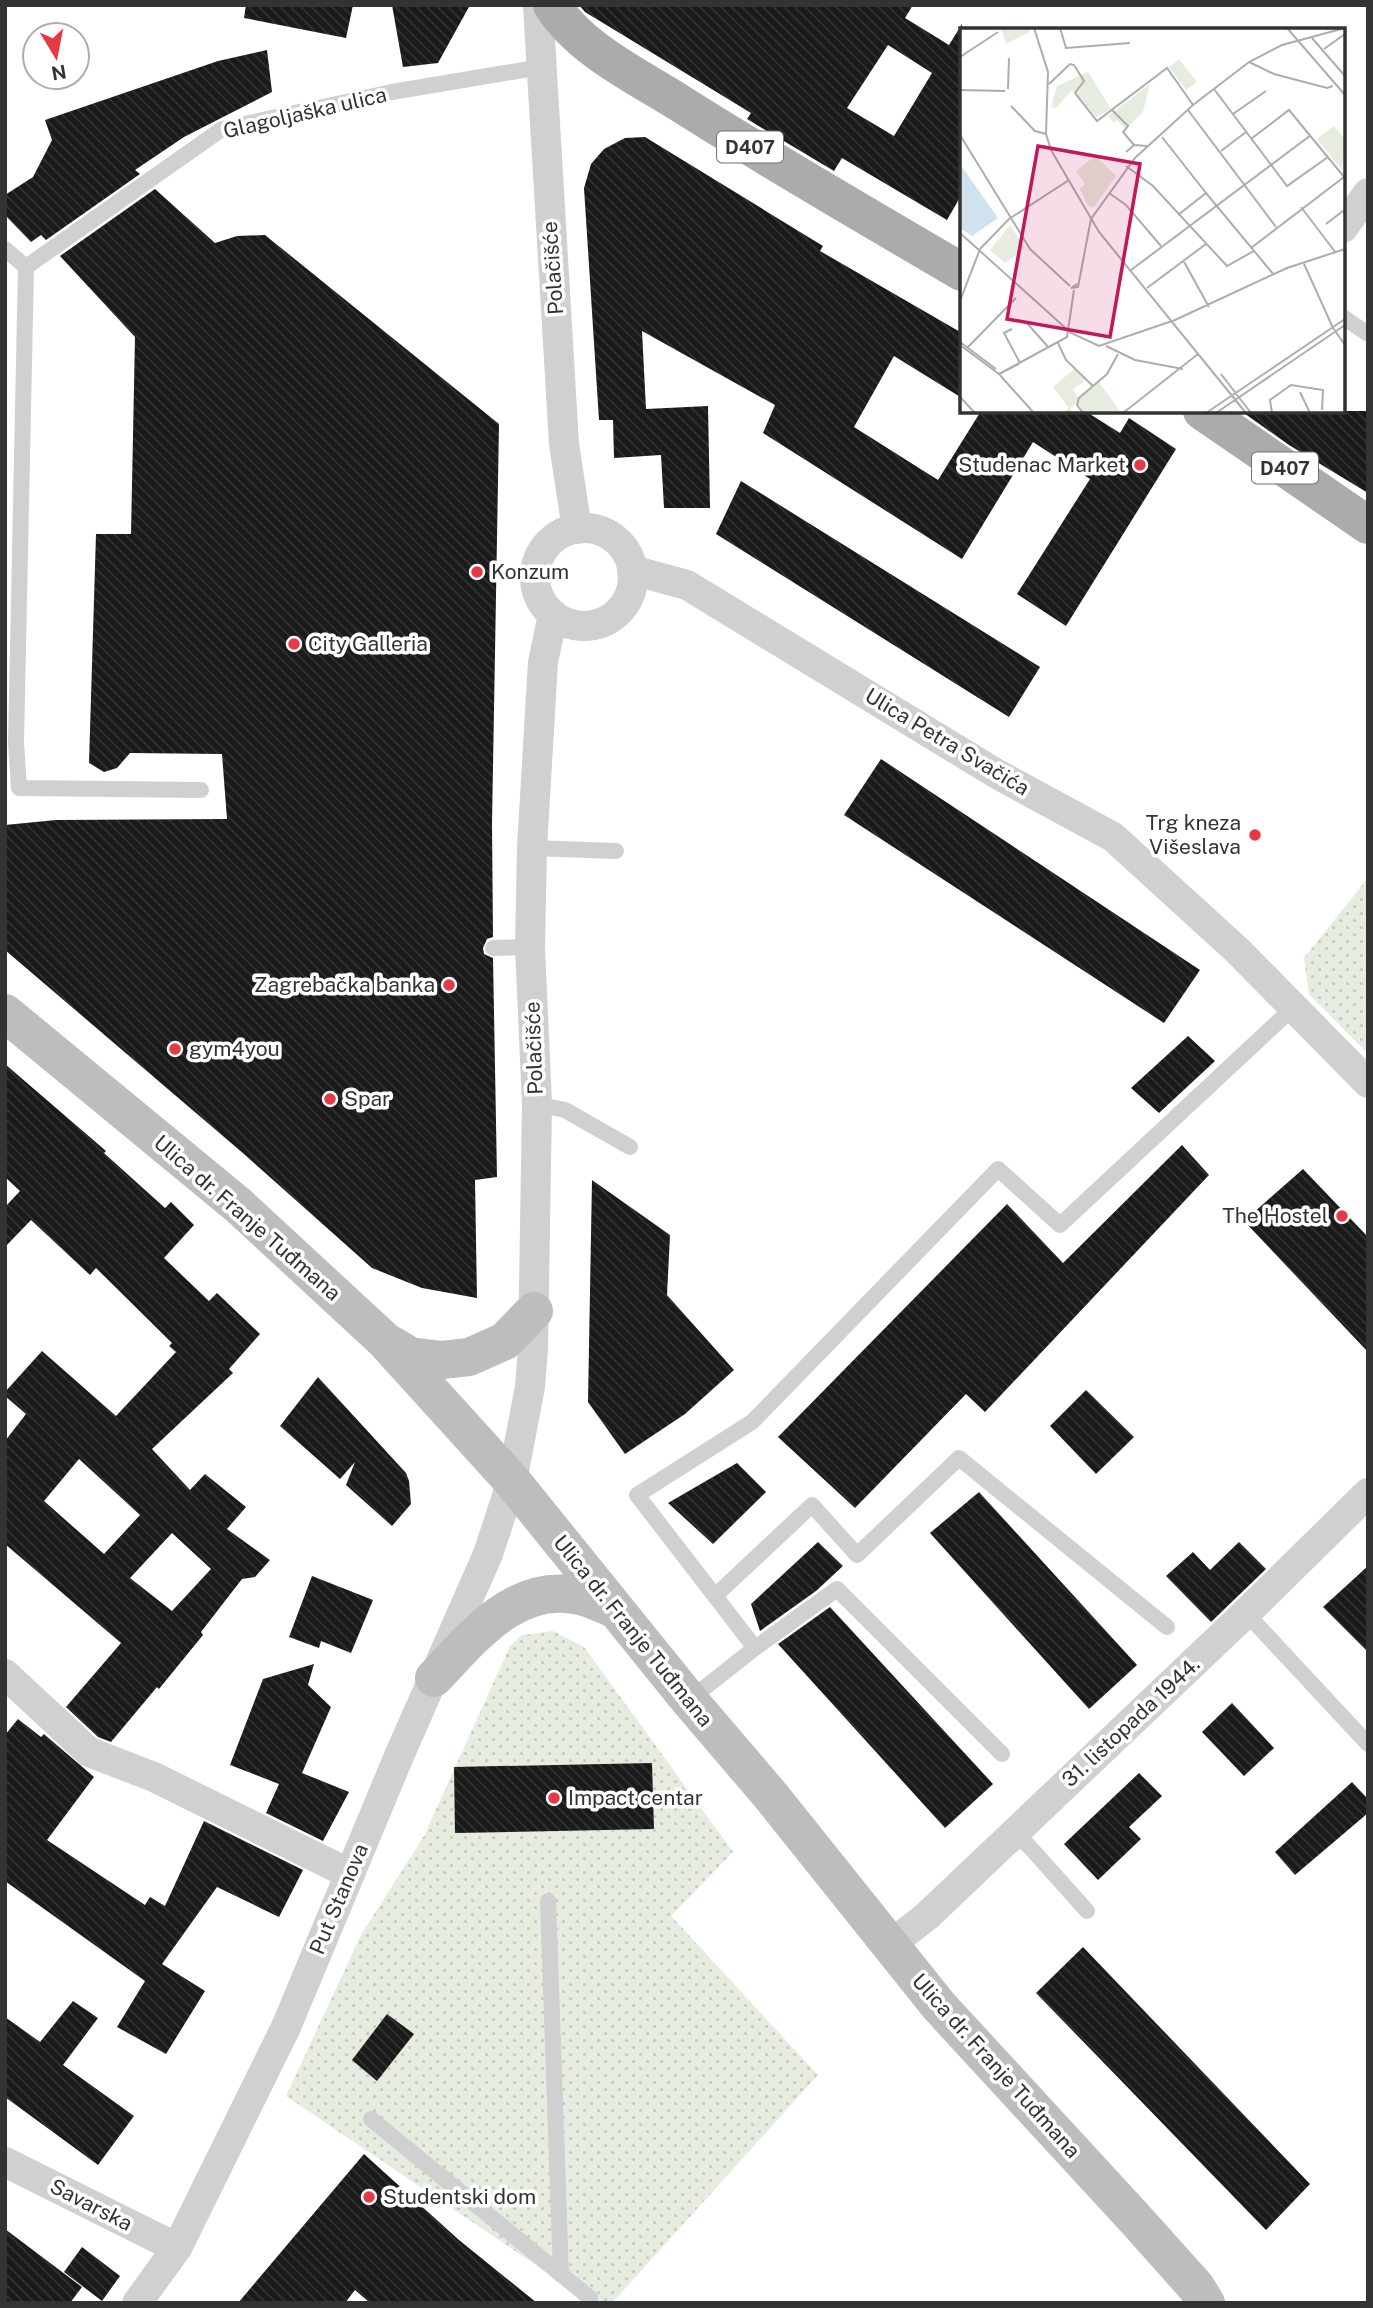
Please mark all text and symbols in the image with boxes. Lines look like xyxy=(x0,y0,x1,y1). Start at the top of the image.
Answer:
north arrow xyxy=(21,21,91,91)
inset map xyxy=(960,28,1345,413)
text: N xyxy=(50,61,68,85)
street label: Glagoljaška ulica xyxy=(221,82,389,143)
road number: D407 xyxy=(717,132,783,162)
street label: Polačišće xyxy=(537,221,568,316)
place label: Studenac Market xyxy=(958,452,1126,477)
road number: D407 xyxy=(1252,453,1318,484)
marker: Studenac Market xyxy=(1132,457,1148,473)
place label: Konzum xyxy=(491,559,569,584)
marker: Konzum xyxy=(469,564,485,580)
place label: City Galleria xyxy=(308,631,428,656)
marker: City Galleria xyxy=(286,636,302,652)
street label: Ulica Petra Svačića xyxy=(861,683,1034,800)
place label: Trg kneza Višeslava xyxy=(1146,810,1241,859)
marker: Trg kneza Višeslava xyxy=(1247,827,1263,843)
place label: Zagrebačka banka xyxy=(254,972,435,997)
marker: Zagrebačka banka xyxy=(441,977,457,993)
street label: Polačišće xyxy=(519,1001,548,1095)
place label: gym4you xyxy=(189,1036,280,1061)
marker: gym4you xyxy=(167,1041,183,1057)
place label: Spar xyxy=(344,1086,390,1111)
marker: Spar xyxy=(322,1091,338,1107)
street label: Ulica dr. Franje Tuđmana xyxy=(149,1130,346,1306)
place label: The Hostel xyxy=(1222,1203,1328,1228)
marker: The Hostel xyxy=(1334,1208,1350,1224)
street label: Ulica dr. Franje Tuđmana xyxy=(548,1530,718,1731)
street label: 31. listopada 1944. xyxy=(1057,1651,1205,1792)
place label: Impact centar xyxy=(568,1785,703,1810)
marker: Impact centar xyxy=(546,1790,562,1806)
street label: Put Stanova xyxy=(304,1840,373,1958)
street label: Ulica dr. Franje Tuđmana xyxy=(907,1968,1086,2163)
street label: Savarska xyxy=(46,2173,137,2236)
place label: Studentski dom xyxy=(383,2184,536,2209)
marker: Studentski dom xyxy=(361,2189,377,2205)

